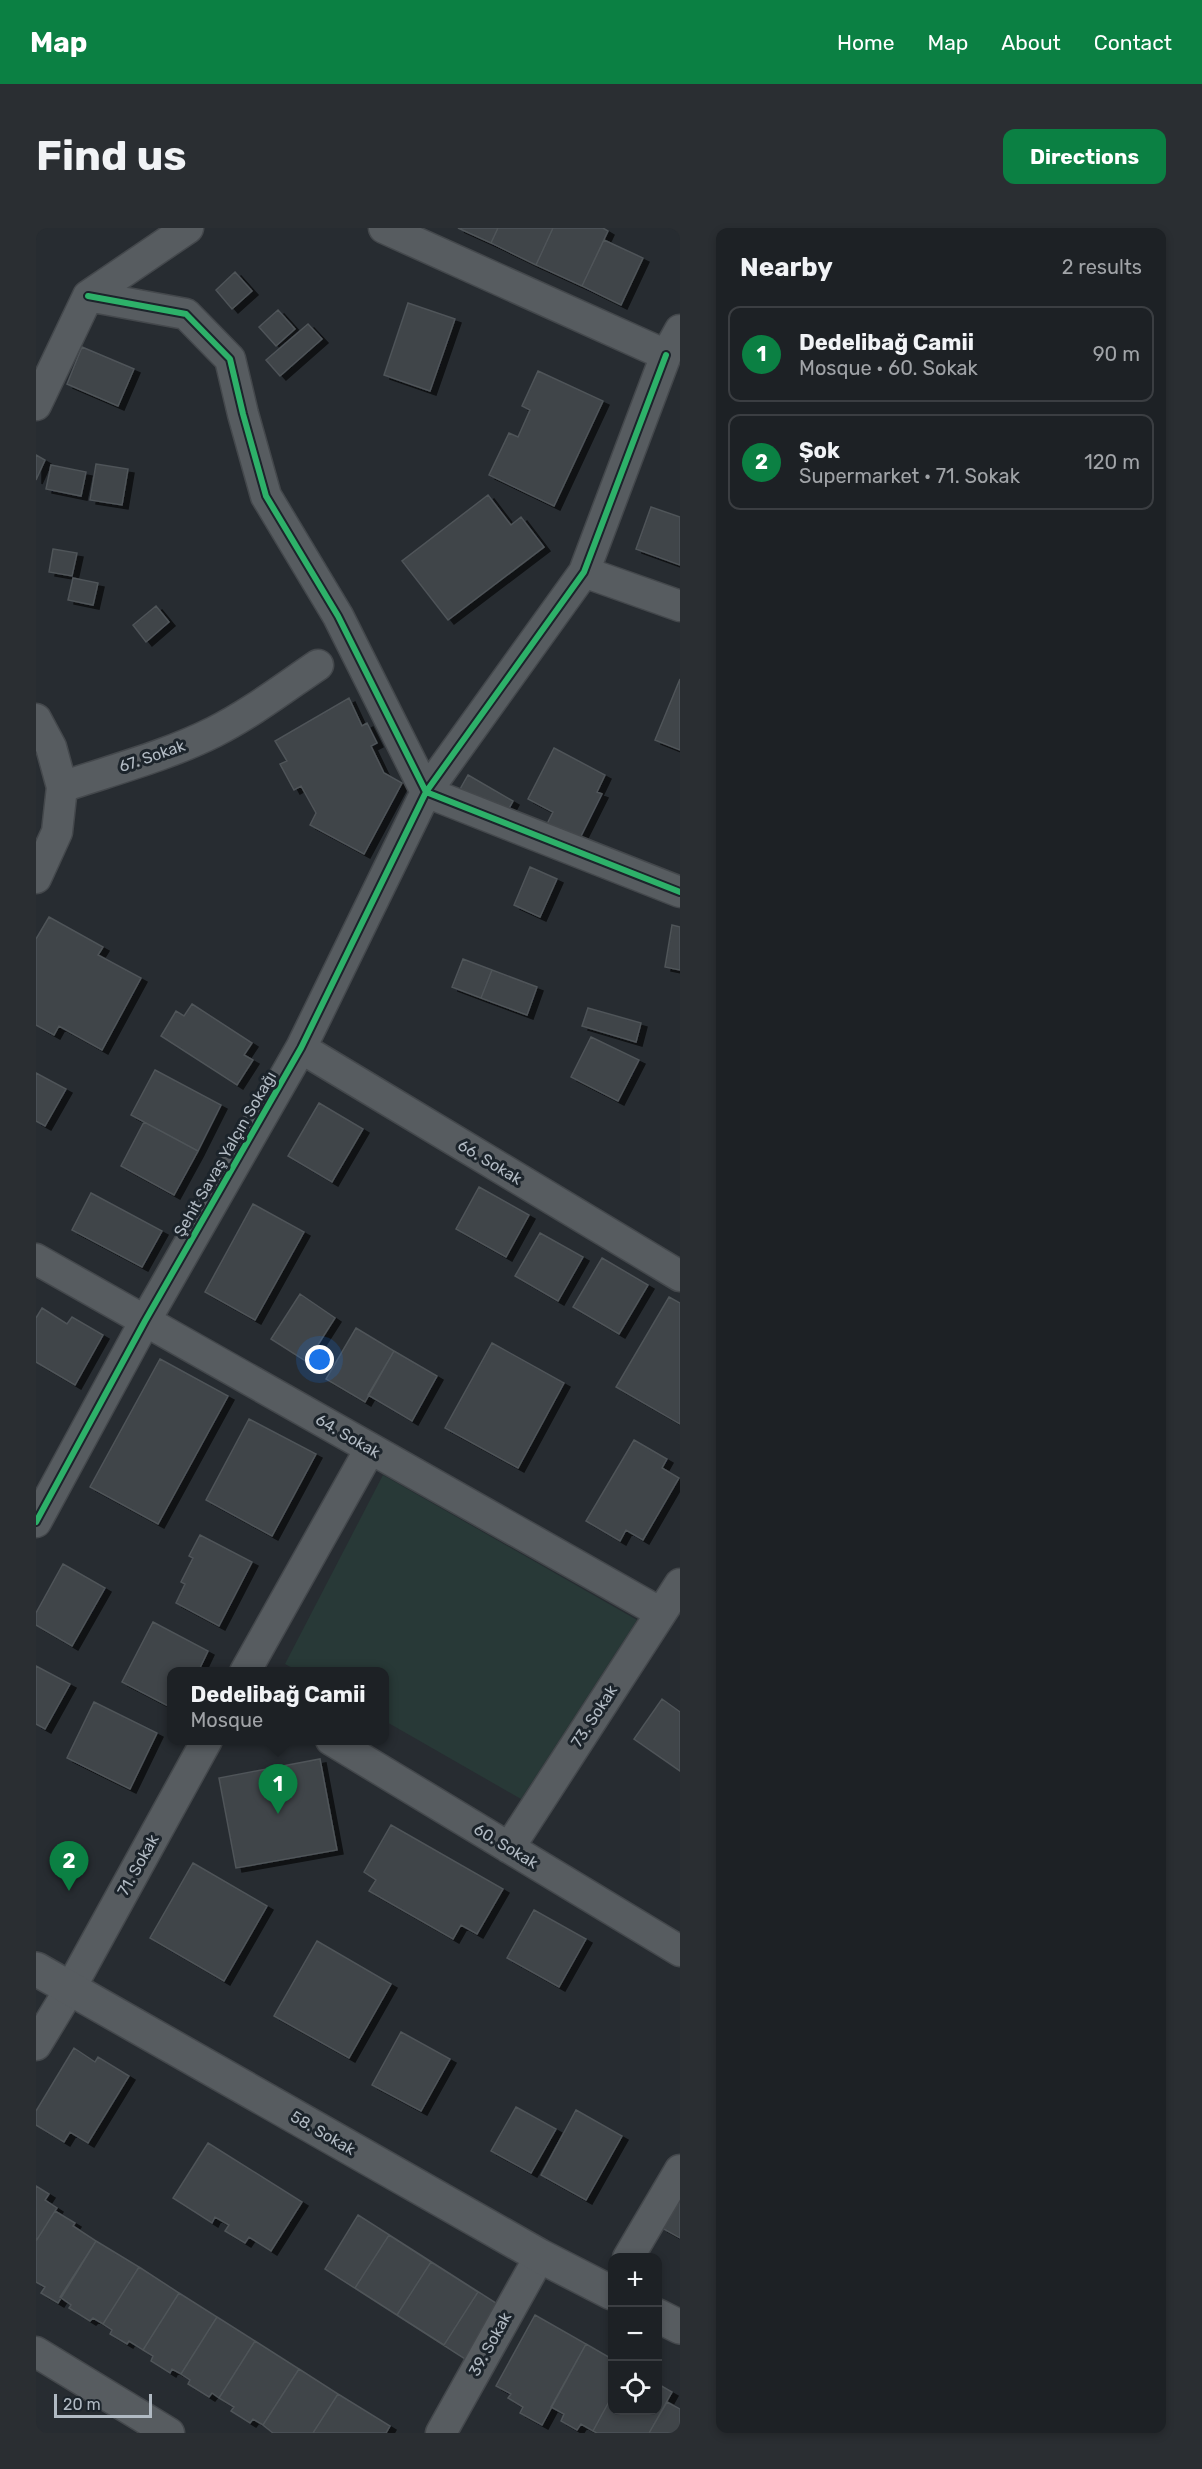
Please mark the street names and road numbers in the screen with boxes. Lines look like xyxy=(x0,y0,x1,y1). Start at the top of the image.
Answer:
street label: 67. Sokak xyxy=(116,736,188,776)
street label: Şehit Savaş Yalçın Sokağı xyxy=(170,1068,280,1240)
street label: 66. Sokak xyxy=(454,1135,526,1189)
street label: 64. Sokak xyxy=(312,1410,384,1462)
street label: 73. Sokak xyxy=(567,1681,621,1751)
street label: 60. Sokak xyxy=(470,1819,542,1873)
street label: 71. Sokak xyxy=(113,1830,163,1899)
street label: 58. Sokak xyxy=(287,2107,359,2160)
street label: 39. Sokak xyxy=(465,2308,516,2379)

